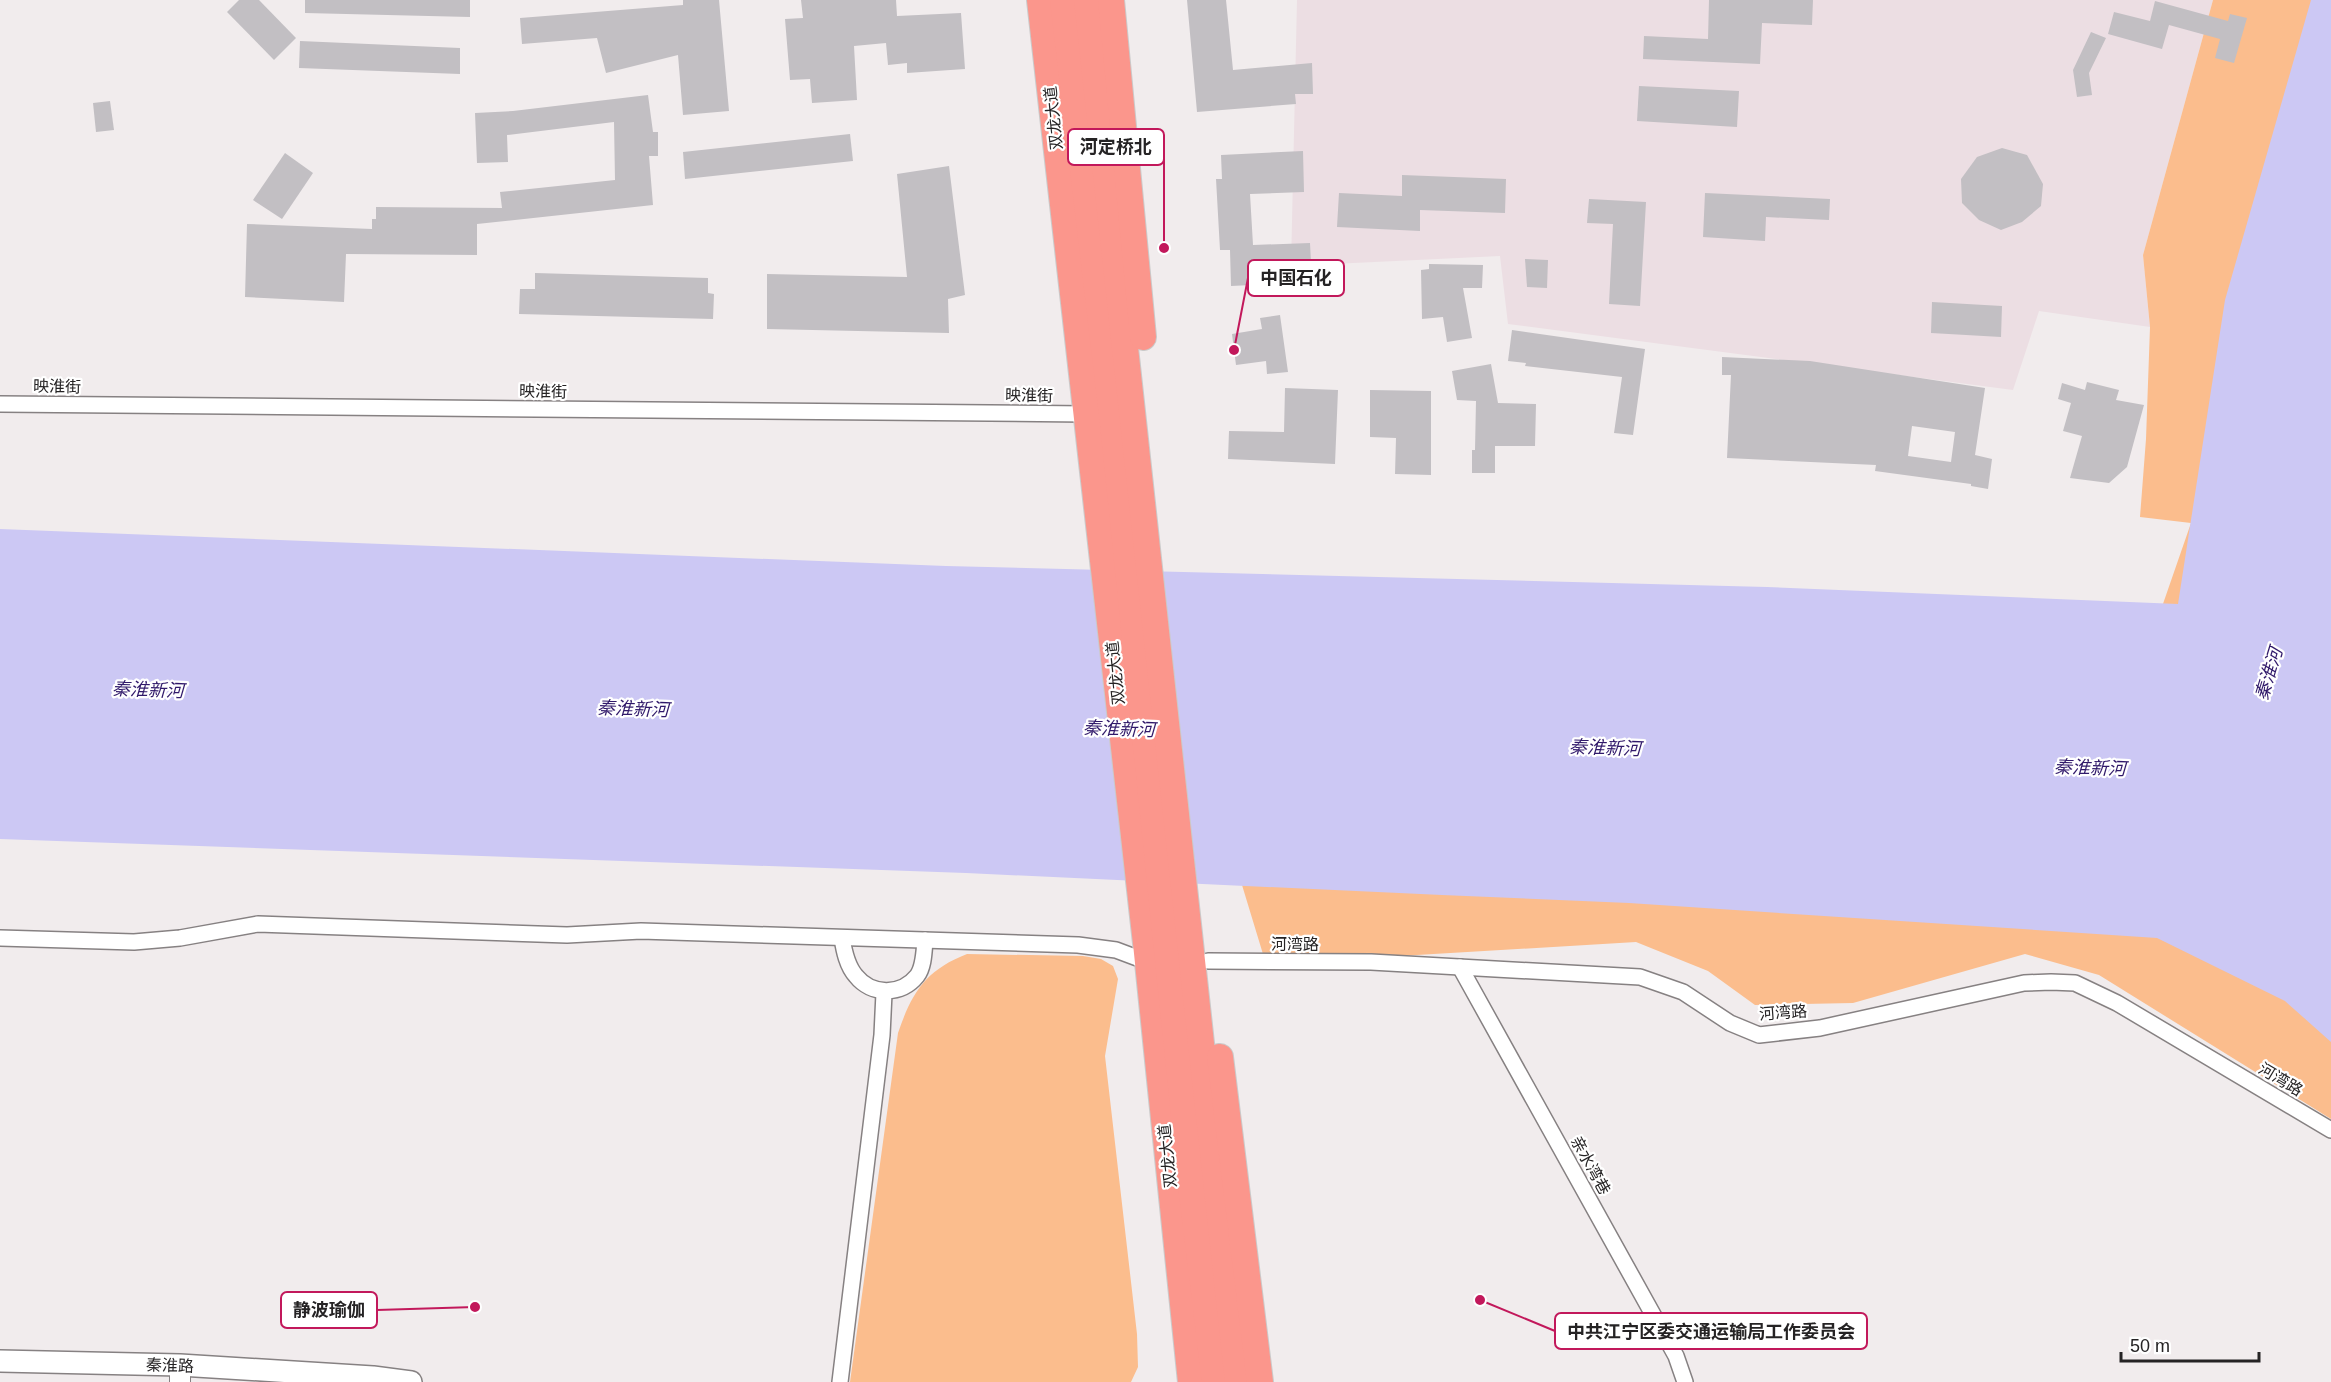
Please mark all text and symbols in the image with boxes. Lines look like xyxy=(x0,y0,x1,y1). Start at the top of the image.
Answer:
street label: 双龙大道 xyxy=(1042,85,1065,151)
callout: 河定桥北 xyxy=(1068,129,1164,165)
text: 河定桥北 xyxy=(1080,137,1152,157)
callout: 中国石化 xyxy=(1248,260,1344,296)
text: 中国石化 xyxy=(1260,268,1332,288)
street label: 映淮街 xyxy=(33,378,81,395)
street label: 映淮街 xyxy=(519,383,567,400)
street label: 映淮街 xyxy=(1005,387,1053,404)
street label: 双龙大道 xyxy=(1104,640,1127,706)
water label: 秦淮河 xyxy=(2252,642,2287,703)
water label: 秦淮新河 xyxy=(112,679,187,701)
water label: 秦淮新河 xyxy=(597,698,672,720)
water label: 秦淮新河 xyxy=(1083,718,1158,740)
water label: 秦淮新河 xyxy=(1569,737,1644,759)
water label: 秦淮新河 xyxy=(2054,757,2129,779)
street label: 河湾路 xyxy=(1271,936,1319,953)
street label: 河湾路 xyxy=(1758,1002,1808,1023)
street label: 河湾路 xyxy=(2256,1060,2306,1099)
street label: 双龙大道 xyxy=(1156,1123,1179,1189)
street label: 亲水湾巷 xyxy=(1568,1133,1614,1197)
callout: 静波瑜伽 xyxy=(281,1292,377,1328)
text: 静波瑜伽 xyxy=(293,1300,365,1320)
callout: 中共江宁区委交通运输局工作委员会 xyxy=(1555,1313,1867,1349)
text: 中共江宁区委交通运输局工作委员会 xyxy=(1567,1322,1855,1342)
scale bar xyxy=(2121,1325,2259,1363)
text: 50 m xyxy=(2130,1336,2170,1356)
street label: 秦淮路 xyxy=(146,1356,194,1375)

